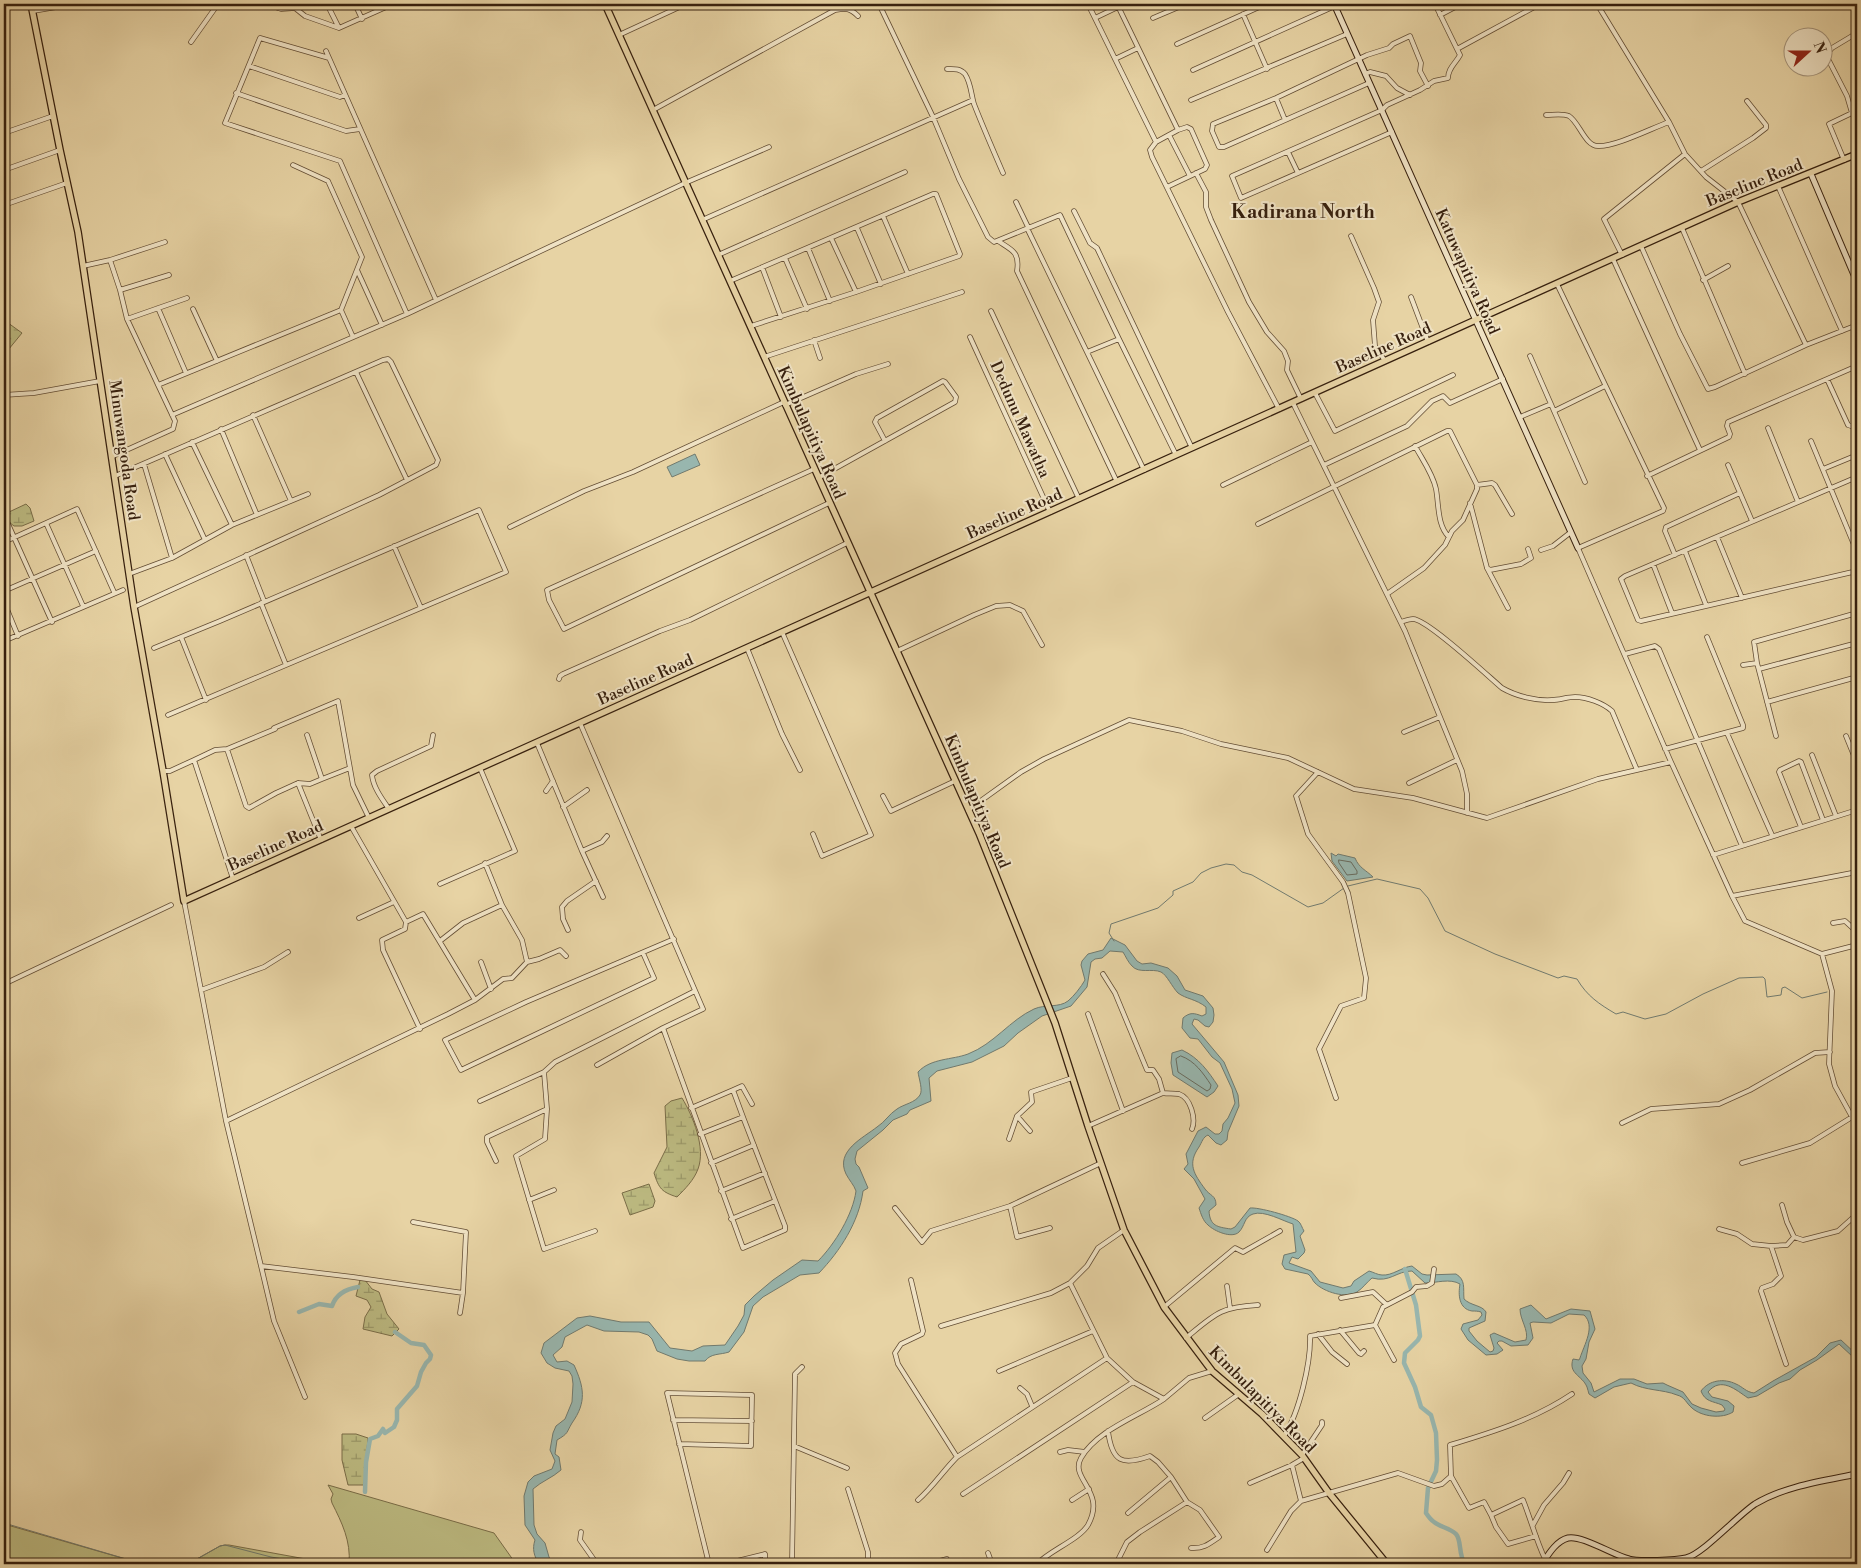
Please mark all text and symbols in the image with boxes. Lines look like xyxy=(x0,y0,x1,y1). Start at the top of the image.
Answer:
north arrow xyxy=(1784,28,1834,78)
text: N xyxy=(1809,39,1830,56)
street label: Baseline Road xyxy=(1702,154,1806,212)
district label: Kadirana North xyxy=(1231,200,1375,224)
street label: Katuwapitiya Road xyxy=(1430,205,1504,338)
street label: Baseline Road xyxy=(1332,318,1434,378)
street label: Dedunu Mawatha xyxy=(985,358,1055,482)
street label: Kimbulapitiya Road xyxy=(773,363,849,502)
street label: Minuwangoda Road xyxy=(104,379,144,522)
street label: Baseline Road xyxy=(963,484,1065,544)
street label: Baseline Road xyxy=(594,650,696,710)
street label: Kimbulapitiya Road xyxy=(940,731,1014,871)
street label: Baseline Road xyxy=(224,816,326,876)
street label: Kimbulapitiya Road xyxy=(1204,1342,1320,1458)

